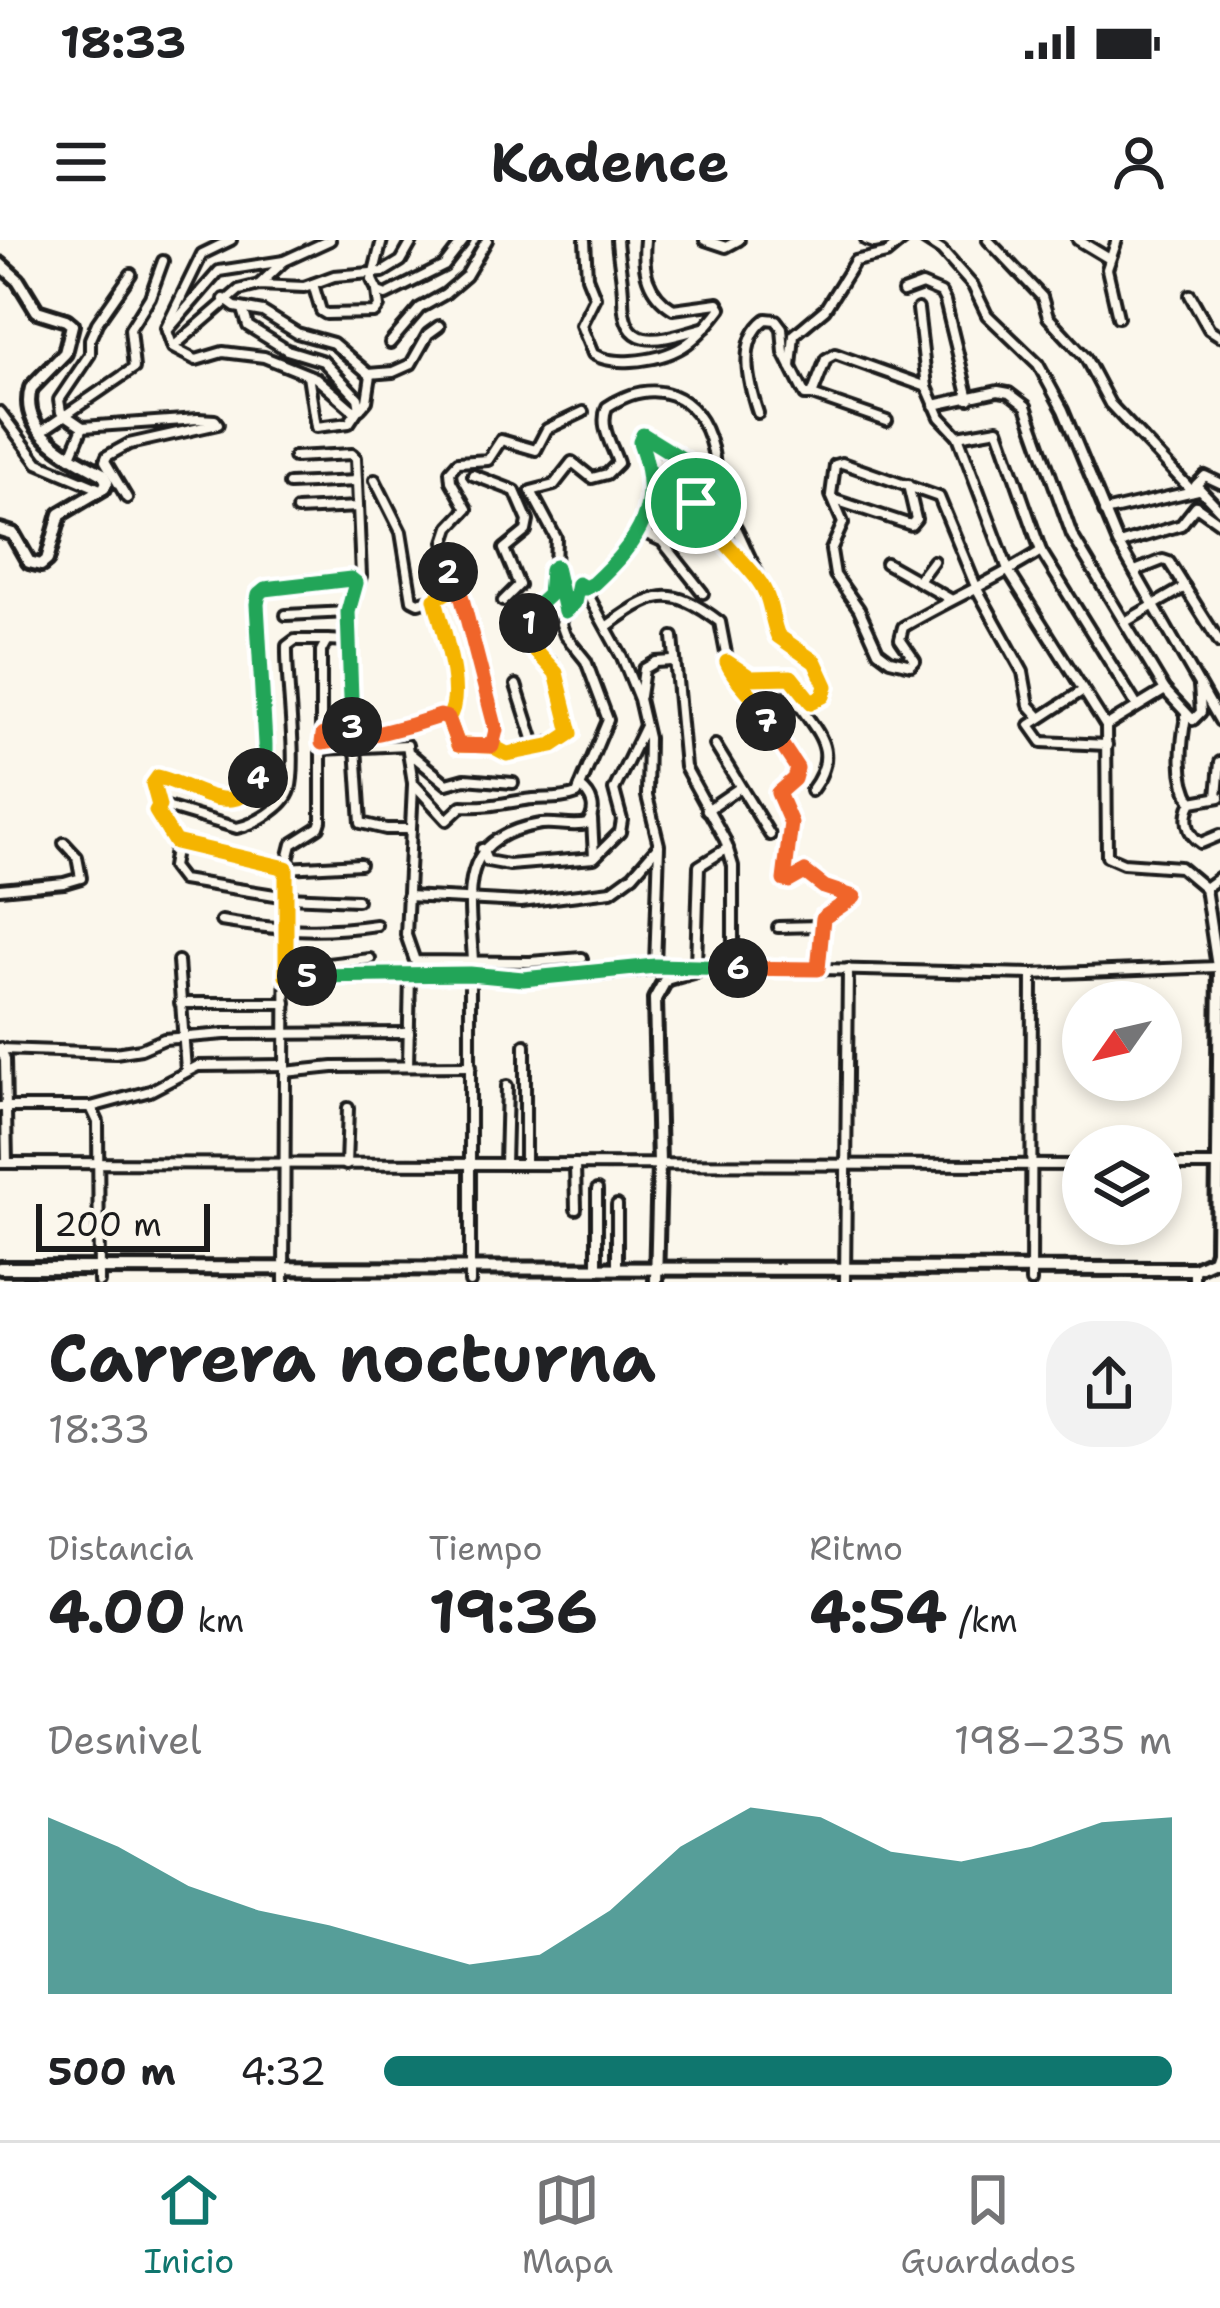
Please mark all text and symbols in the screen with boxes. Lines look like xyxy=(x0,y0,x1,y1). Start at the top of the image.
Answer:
text: 18:33 xyxy=(60,12,186,72)
text: Kadence xyxy=(491,126,729,198)
icon: menu xyxy=(48,129,114,195)
icon: person xyxy=(1106,129,1172,195)
pin xyxy=(645,452,747,554)
icon: arrive xyxy=(663,470,729,536)
pin: 2 xyxy=(418,542,478,602)
text: 2 xyxy=(436,549,460,594)
pin: 1 xyxy=(499,593,559,653)
text: 1 xyxy=(521,600,537,645)
pin: 7 xyxy=(736,691,796,751)
pin: 3 xyxy=(322,697,382,757)
text: 7 xyxy=(754,698,778,743)
text: 3 xyxy=(340,704,364,749)
pin: 4 xyxy=(228,748,288,808)
text: 4 xyxy=(246,755,270,800)
pin: 6 xyxy=(708,938,768,998)
text: 6 xyxy=(726,945,750,990)
pin: 5 xyxy=(277,946,337,1006)
text: 5 xyxy=(297,953,317,998)
north arrow xyxy=(1062,981,1182,1101)
map controls xyxy=(1062,981,1182,1245)
button: layers xyxy=(1062,1125,1182,1245)
scale bar xyxy=(36,1198,210,1251)
text: 200 m xyxy=(54,1202,162,1247)
text: Carrera nocturna xyxy=(48,1314,656,1402)
button: share xyxy=(1046,1321,1172,1447)
text: 18:33 xyxy=(48,1403,150,1455)
text: Distancia xyxy=(48,1526,193,1571)
text: Tiempo xyxy=(429,1526,543,1571)
text: Ritmo xyxy=(809,1526,903,1571)
text: 4.00 xyxy=(48,1571,186,1651)
text: 19:36 xyxy=(429,1571,598,1651)
text: 4:54 xyxy=(809,1571,947,1651)
text: km xyxy=(186,1598,244,1643)
text: /km xyxy=(947,1598,1018,1643)
text: Desnivel xyxy=(48,1714,202,1766)
text: 198–235 m xyxy=(954,1714,1172,1766)
text: 500 m xyxy=(48,2045,176,2097)
text: 4:32 xyxy=(240,2045,326,2097)
tab: Inicio xyxy=(144,2167,234,2284)
tab: Mapa xyxy=(522,2167,613,2284)
tab: Guardados xyxy=(901,2167,1076,2284)

